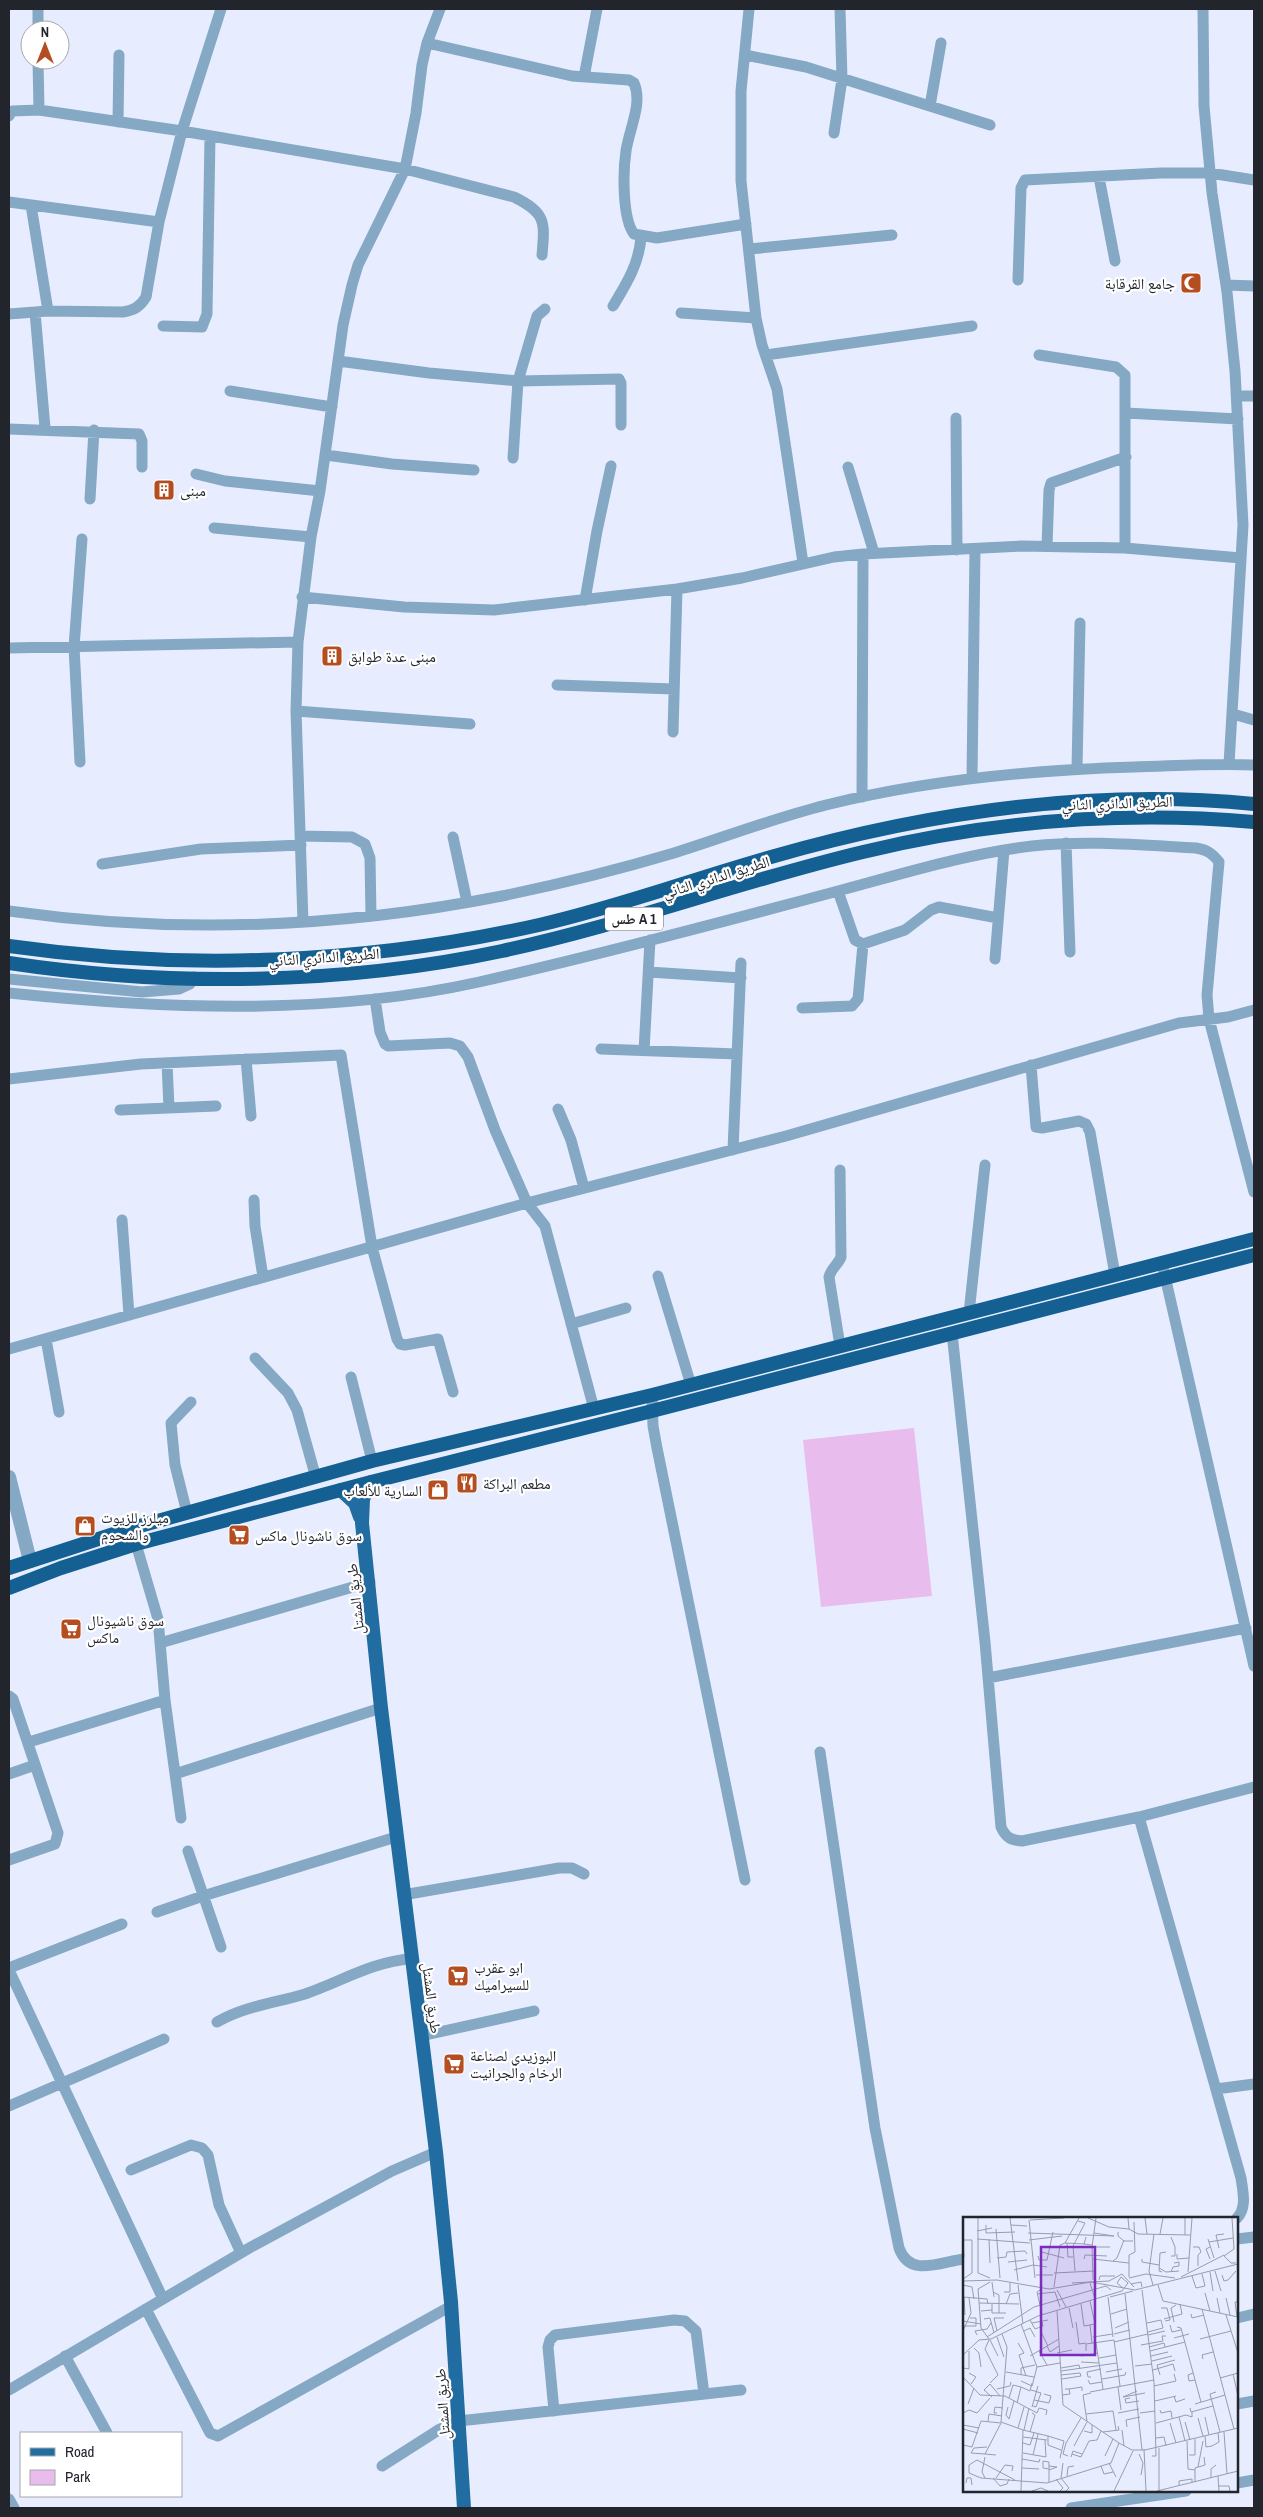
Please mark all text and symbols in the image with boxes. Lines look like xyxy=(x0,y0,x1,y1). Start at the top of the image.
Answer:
north arrow xyxy=(20,20,70,70)
text: N xyxy=(41,23,49,41)
mosque icon: جامع القرقابة xyxy=(1179,271,1203,295)
place label: جامع القرقابة xyxy=(1105,273,1175,294)
building icon: مبنى xyxy=(152,478,176,502)
place label: مبنى xyxy=(180,480,206,501)
building icon: مبنى عدة طوابق xyxy=(320,644,344,668)
place label: مبنى عدة طوابق xyxy=(348,646,436,667)
street label: الطريق الدائري الثاني xyxy=(1061,791,1173,817)
street label: الطريق الدائري الثاني xyxy=(660,851,773,905)
road number: طس A 1 xyxy=(605,908,663,931)
street label: الطريق الدائري الثاني xyxy=(268,943,380,973)
restaurant icon: مطعم البراكة xyxy=(455,1471,479,1495)
place label: مطعم البراكة xyxy=(483,1473,551,1494)
shop icon: السارية للألعاب xyxy=(426,1478,450,1502)
place label: السارية للألعاب xyxy=(343,1480,422,1501)
place label: ميلرز للزيوت والشحوم xyxy=(101,1507,169,1545)
shop icon: ميلرز للزيوت والشحوم xyxy=(73,1514,97,1538)
supermarket icon: سوق ناشونال ماكس xyxy=(227,1523,251,1547)
place label: سوق ناشونال ماكس xyxy=(255,1525,362,1546)
street label: طريق المشتل xyxy=(341,1562,369,1636)
place label: سوق ناشيونال ماكس xyxy=(87,1610,164,1648)
supermarket icon: سوق ناشيونال ماكس xyxy=(59,1617,83,1641)
place label: ابو عقرب للسيراميك xyxy=(474,1957,529,1995)
street label: طريق المشتل xyxy=(417,1961,447,2035)
supermarket icon: ابو عقرب للسيراميك xyxy=(446,1964,470,1988)
place label: البوزيدي لصناعة الرخام والجرانيت xyxy=(470,2045,562,2083)
supermarket icon: البوزيدي لصناعة الرخام والجرانيت xyxy=(442,2052,466,2076)
inset map xyxy=(963,2217,1238,2492)
street label: طريق المشتل xyxy=(429,2368,455,2440)
legend xyxy=(20,2432,182,2497)
text: Road xyxy=(65,2441,94,2462)
text: Park xyxy=(65,2466,91,2487)

